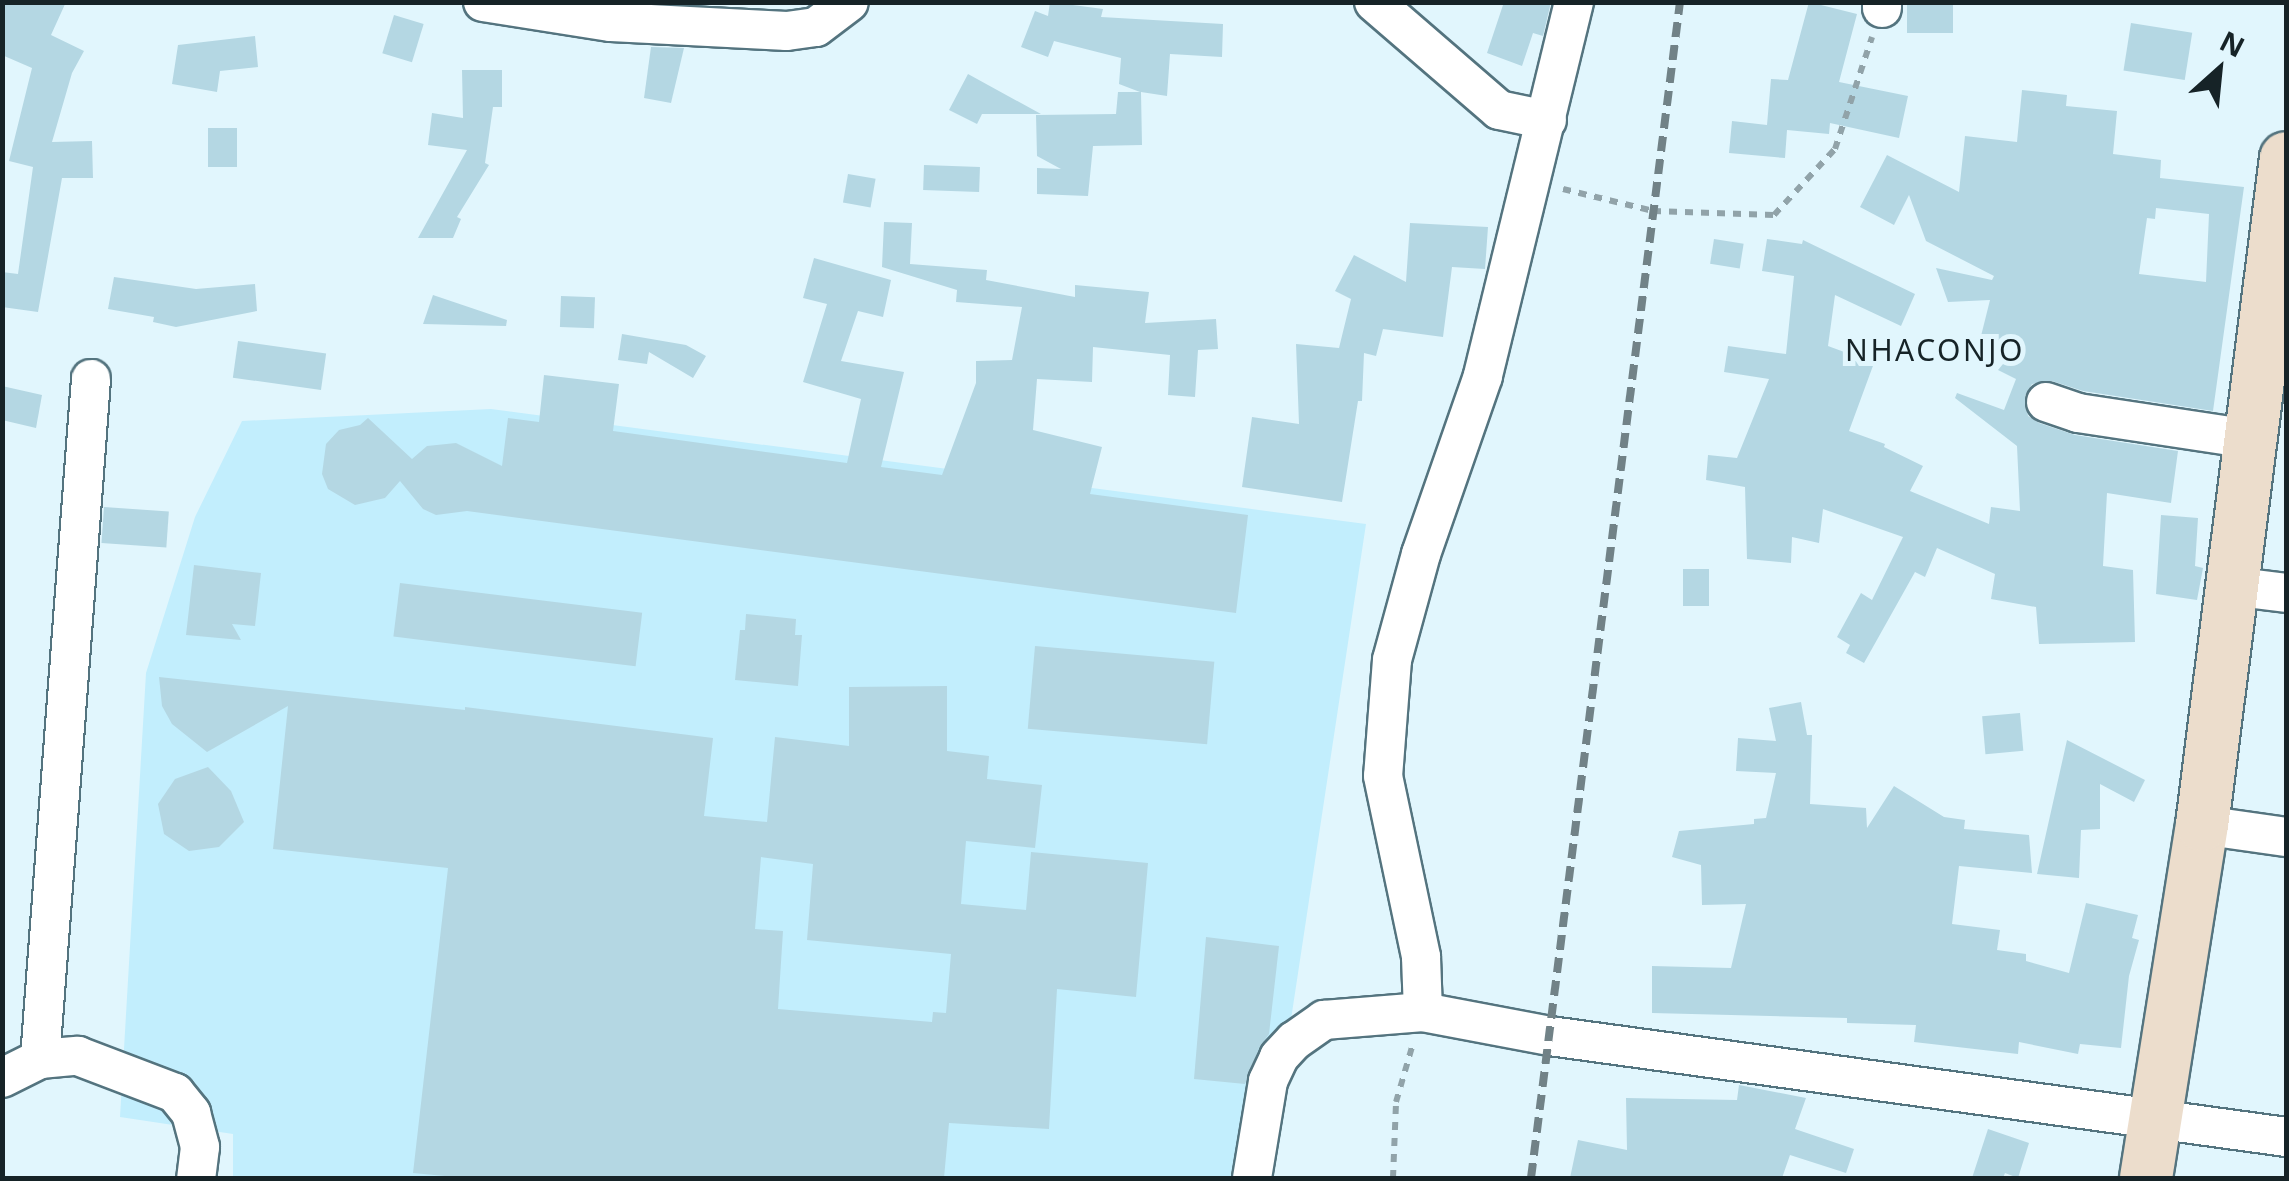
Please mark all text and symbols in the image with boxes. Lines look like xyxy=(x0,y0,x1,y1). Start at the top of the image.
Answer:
north arrow xyxy=(2169,20,2269,120)
text: N xyxy=(2214,21,2251,65)
district label: NHACONJO xyxy=(1845,332,2025,368)

